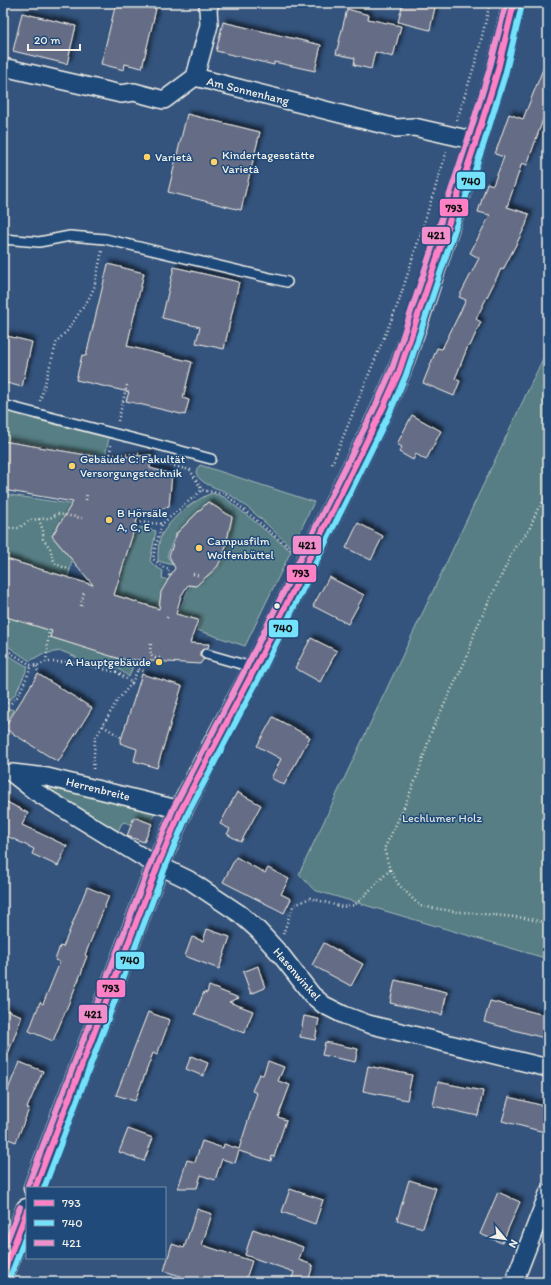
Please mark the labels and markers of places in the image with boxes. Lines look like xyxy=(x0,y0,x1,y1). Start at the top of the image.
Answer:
place label: Kindertagesstätte Varietà xyxy=(222,148,315,176)
place label: Varietà xyxy=(155,150,193,164)
marker: Varietà xyxy=(142,152,152,162)
marker: Kindertagesstätte Varietà xyxy=(209,157,219,167)
place label: Gebäude C: Fakultät Versorgungstechnik xyxy=(80,452,186,480)
marker: Gebäude C: Fakultät Versorgungstechnik xyxy=(67,461,77,471)
place label: B Hörsäle A, C, E xyxy=(117,506,168,534)
marker: B Hörsäle A, C, E xyxy=(104,515,114,525)
place label: Campusfilm Wolfenbüttel xyxy=(207,534,275,562)
marker: Campusfilm Wolfenbüttel xyxy=(194,543,204,553)
unlabelled marker xyxy=(272,601,282,611)
place label: A Hauptgebäude xyxy=(65,655,151,669)
marker: A Hauptgebäude xyxy=(154,657,164,667)

